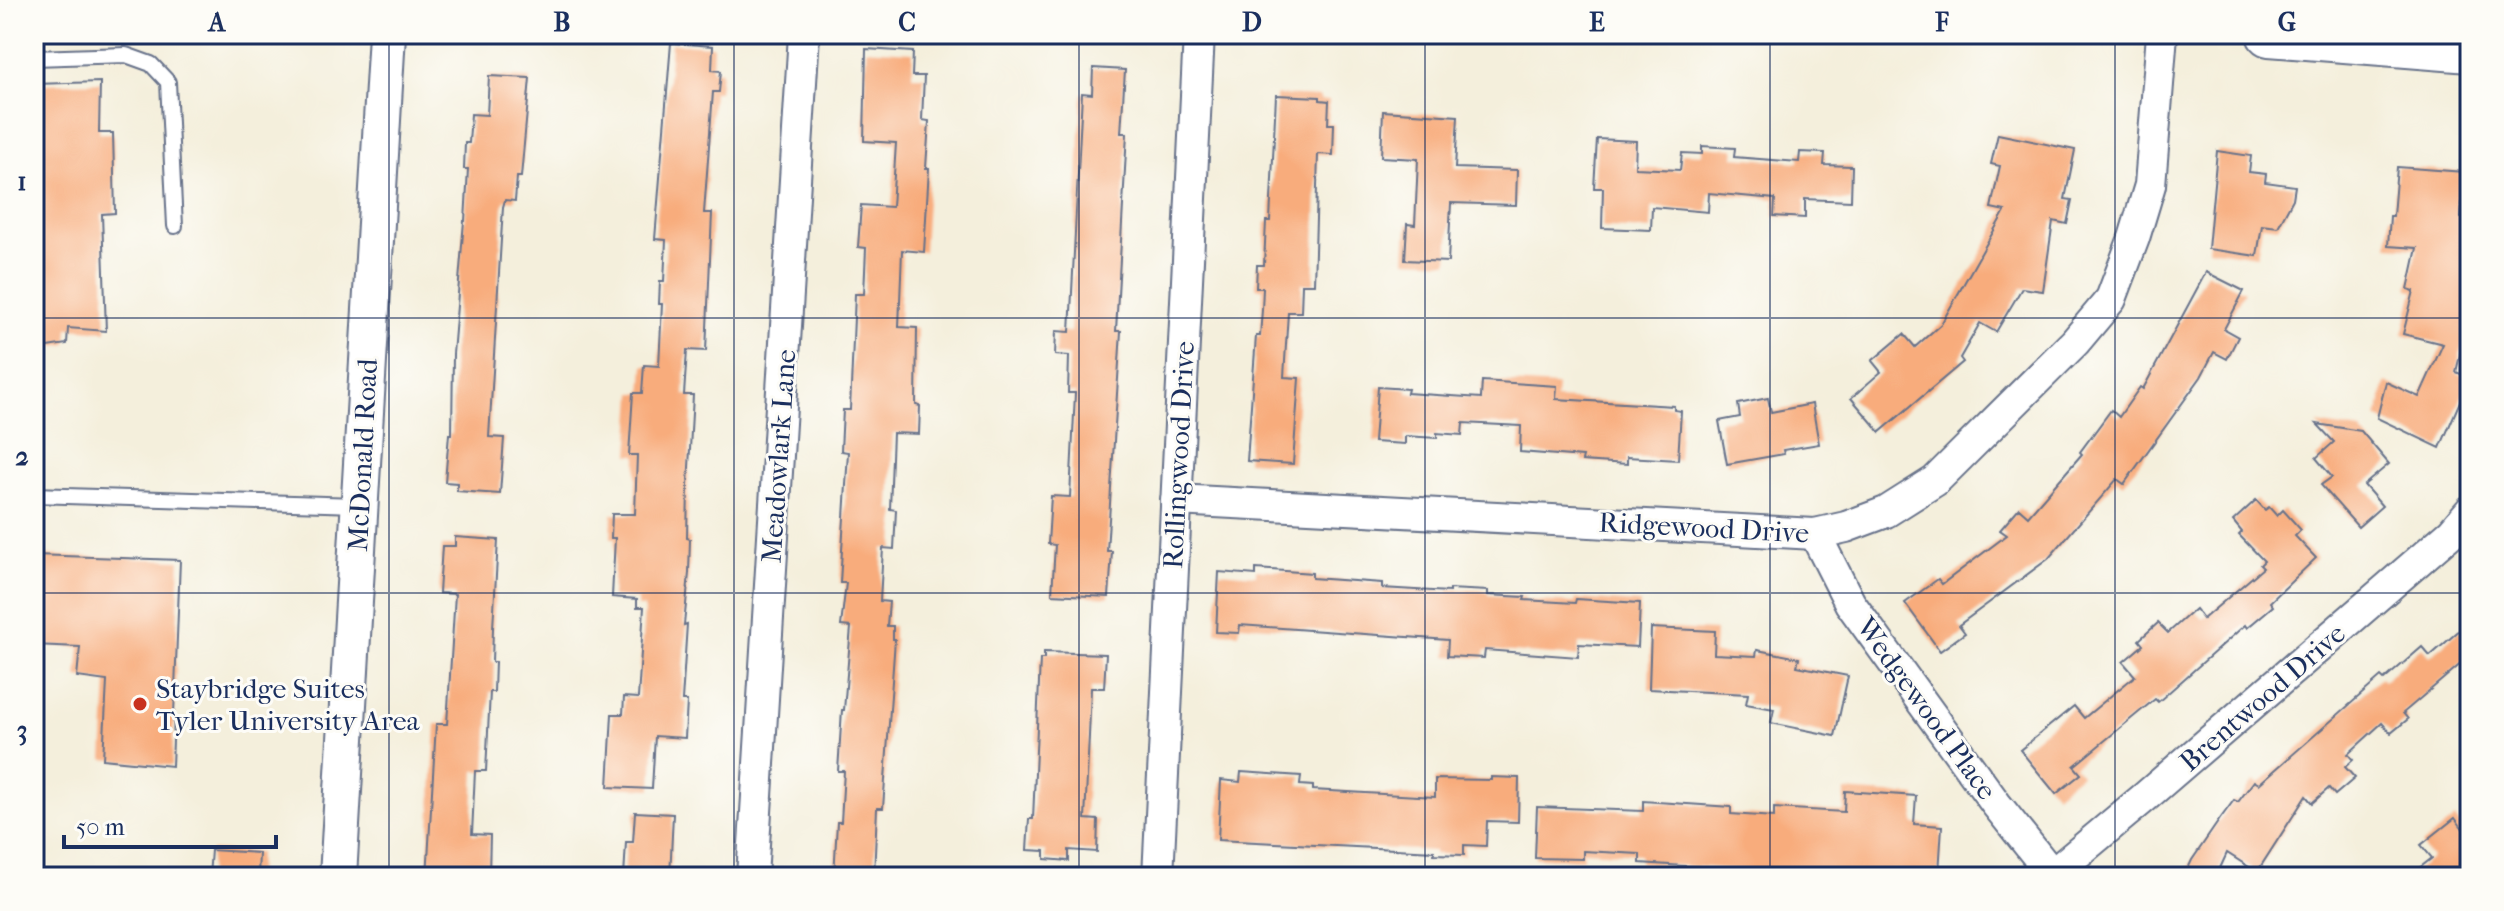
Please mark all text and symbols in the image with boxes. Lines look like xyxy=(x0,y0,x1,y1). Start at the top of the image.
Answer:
text: A xyxy=(207,7,227,38)
text: B xyxy=(554,7,571,38)
text: C xyxy=(898,7,916,38)
text: D xyxy=(1242,7,1262,38)
text: E xyxy=(1589,7,1605,38)
text: F xyxy=(1934,7,1949,38)
text: G xyxy=(2278,7,2296,38)
text: 1 xyxy=(17,166,27,197)
street label: Rollingwood Drive xyxy=(1156,340,1201,570)
street label: Meadowlark Lane xyxy=(755,348,802,564)
street label: McDonald Road xyxy=(341,357,384,552)
text: 2 xyxy=(15,441,29,472)
street label: Ridgewood Drive xyxy=(1598,506,1810,549)
street label: Wedgewood Place xyxy=(1849,610,2004,806)
street label: Brentwood Drive xyxy=(2173,617,2352,778)
place label: Staybridge Suites Tyler University Area xyxy=(156,672,421,737)
marker: Staybridge Suites Tyler University Area xyxy=(131,695,149,713)
text: 3 xyxy=(17,715,27,746)
scale bar xyxy=(64,799,276,849)
text: 50 m xyxy=(76,813,125,841)

